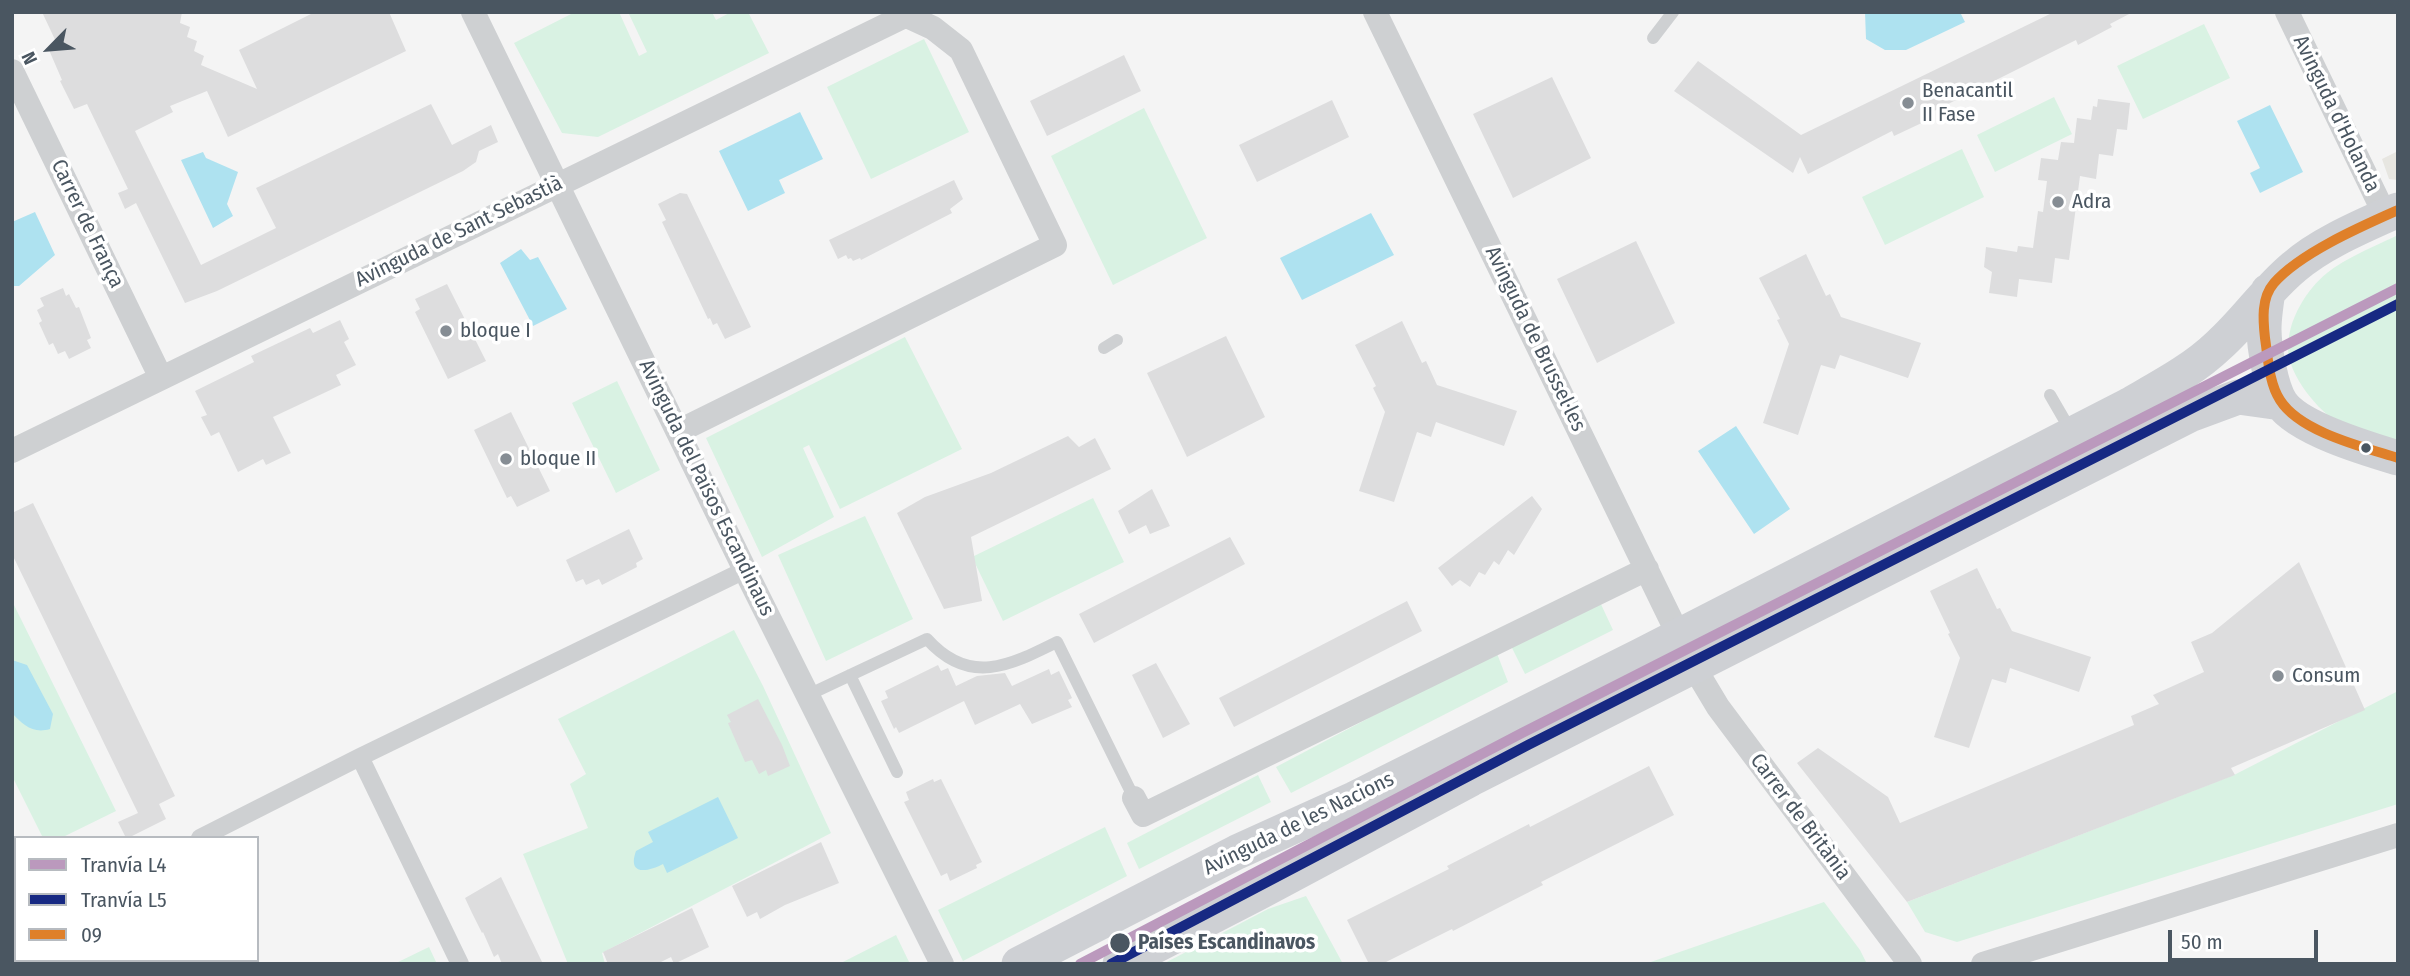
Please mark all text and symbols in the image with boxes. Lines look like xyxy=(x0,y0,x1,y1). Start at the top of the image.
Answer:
north arrow xyxy=(14,14,84,84)
street label: Avinguda d'Holanda xyxy=(2287,31,2385,197)
text: N xyxy=(17,48,42,68)
place label: Benacantil II Fase xyxy=(1922,78,2013,128)
marker: Benacantil II Fase xyxy=(1900,95,1916,111)
street label: Carrer de França xyxy=(45,156,129,292)
street label: Avinguda de Sant Sebastià xyxy=(351,171,567,293)
place label: Adra xyxy=(2072,189,2111,215)
marker: Adra xyxy=(2050,194,2066,210)
street label: Avinguda de Brussel·les xyxy=(1479,242,1591,436)
place label: bloque I xyxy=(460,318,531,344)
marker: bloque I xyxy=(438,323,454,339)
street label: Avinguda del Països Escandinaus xyxy=(633,356,779,620)
unlabelled marker xyxy=(2359,441,2373,455)
place label: bloque II xyxy=(520,446,596,472)
marker: bloque II xyxy=(498,451,514,467)
place label: Consum xyxy=(2292,663,2360,689)
marker: Consum xyxy=(2270,668,2286,684)
street label: Carrer de Britània xyxy=(1744,749,1856,885)
street label: Avinguda de les Nacions xyxy=(1200,767,1398,881)
legend xyxy=(14,836,259,962)
text: Tranvía L4 xyxy=(81,852,167,878)
text: Tranvía L5 xyxy=(81,887,167,913)
scale bar xyxy=(2172,916,2322,960)
text: 09 xyxy=(81,922,102,948)
text: 50 m xyxy=(2181,929,2223,955)
place label: Países Escandinavos xyxy=(1138,930,1315,956)
marker: Países Escandinavos xyxy=(1108,931,1132,955)

